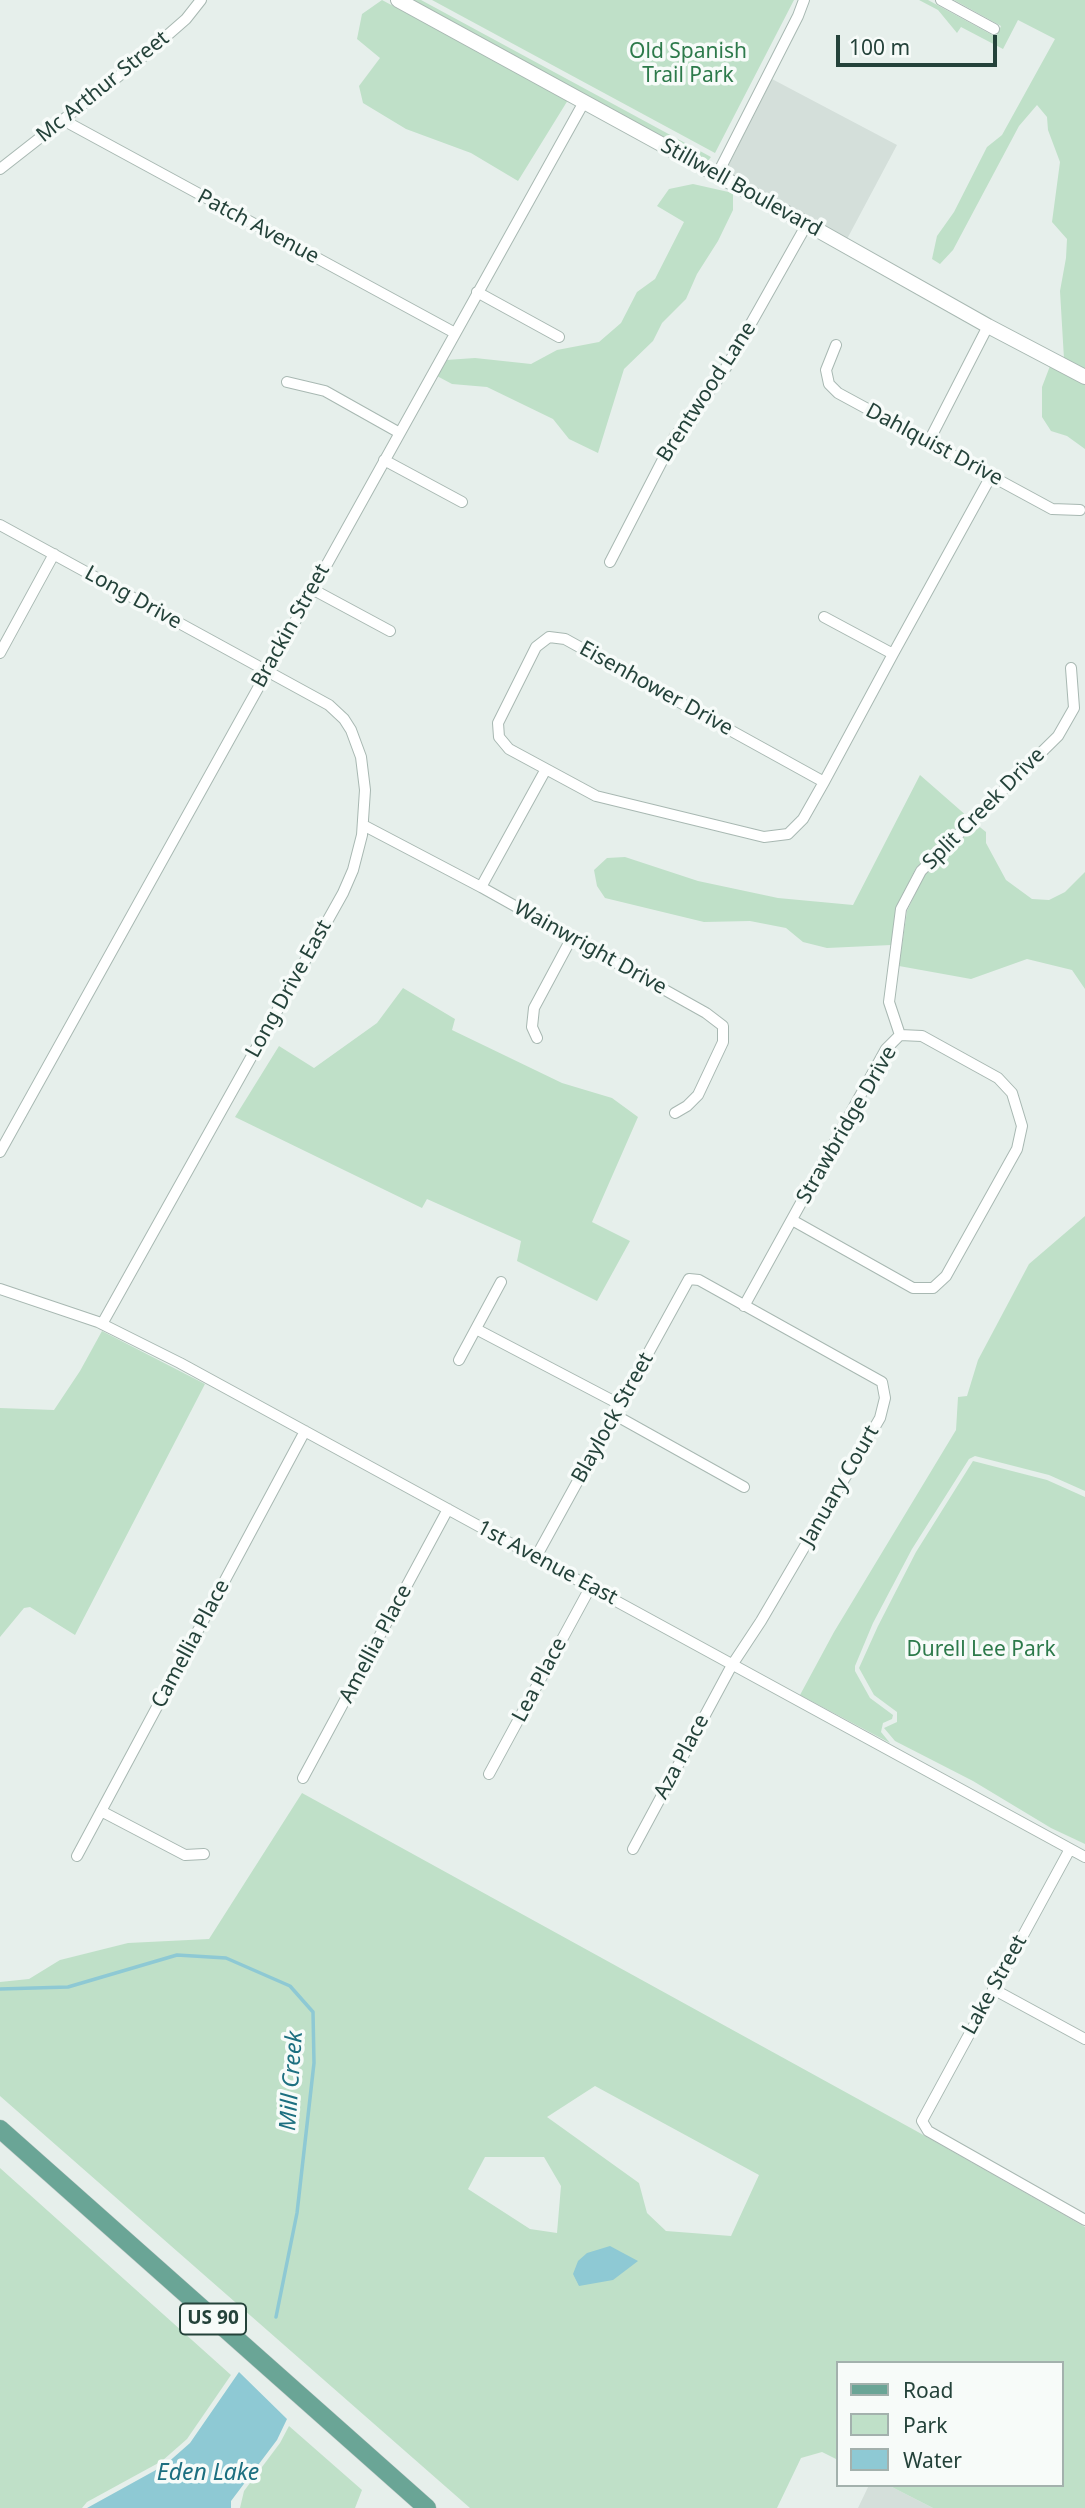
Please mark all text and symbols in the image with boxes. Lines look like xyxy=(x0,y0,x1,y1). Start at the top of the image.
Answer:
scale bar xyxy=(840,21,1001,65)
street label: Mc Arthur Street xyxy=(32,26,174,148)
text: 100 m xyxy=(849,33,910,61)
park label: Old Spanish Trail Park xyxy=(629,39,747,89)
street label: Stillwell Boulevard xyxy=(656,133,826,243)
street label: Patch Avenue xyxy=(193,184,323,270)
street label: Brentwood Lane xyxy=(652,317,762,467)
street label: Dahlquist Drive xyxy=(861,398,1007,492)
street label: Brackin Street xyxy=(247,560,335,692)
street label: Long Drive xyxy=(80,561,186,635)
street label: Eisenhower Drive xyxy=(575,636,737,742)
street label: Split Creek Drive xyxy=(918,743,1050,875)
street label: Wainwright Drive xyxy=(509,896,671,1000)
street label: Long Drive East xyxy=(241,916,337,1062)
street label: Strawbridge Drive xyxy=(792,1042,902,1208)
street label: Blaylock Street xyxy=(567,1348,659,1488)
street label: January Court xyxy=(795,1421,885,1551)
street label: 1st Avenue East xyxy=(472,1515,622,1611)
street label: Camellia Place xyxy=(147,1575,235,1713)
street label: Amellia Place xyxy=(334,1581,418,1707)
street label: Lea Place xyxy=(507,1634,573,1726)
park label: Durell Lee Park xyxy=(906,1637,1056,1663)
street label: Aza Place xyxy=(649,1710,715,1804)
street label: Lake Street xyxy=(957,1931,1033,2039)
water label: Mill Creek xyxy=(275,2030,309,2132)
road number: US 90 xyxy=(180,2304,246,2334)
legend xyxy=(836,2361,1064,2487)
text: Road xyxy=(903,2376,953,2404)
text: Park xyxy=(903,2411,947,2439)
text: Water xyxy=(903,2446,962,2474)
water label: Eden Lake xyxy=(157,2459,259,2487)

